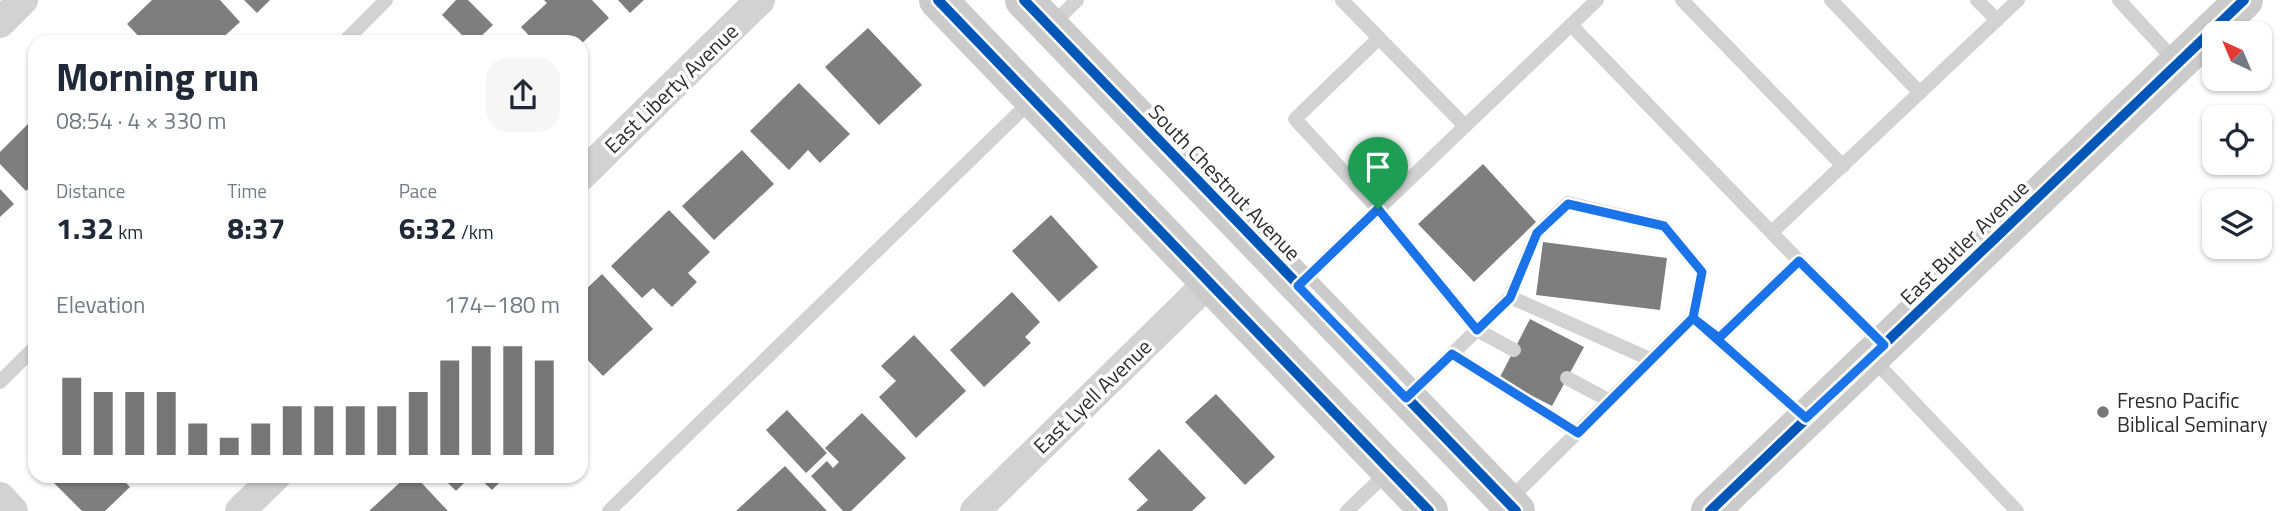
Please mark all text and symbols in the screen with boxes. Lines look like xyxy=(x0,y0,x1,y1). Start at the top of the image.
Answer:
street label: East Liberty Avenue xyxy=(597,16,745,160)
north arrow xyxy=(2202,21,2272,91)
map controls xyxy=(2202,21,2272,259)
text: Morning run xyxy=(56,48,259,106)
button: share xyxy=(486,58,560,132)
street label: South Chestnut Avenue xyxy=(1141,96,1309,268)
text: 08:54 · 4 × 330 m xyxy=(56,103,226,138)
button: locate xyxy=(2202,105,2272,175)
pin xyxy=(1348,137,1408,209)
icon: arrive xyxy=(1359,148,1397,186)
street label: East Butler Avenue xyxy=(1892,172,2036,312)
text: Distance xyxy=(56,176,125,205)
text: Time xyxy=(227,176,267,205)
text: Pace xyxy=(399,176,437,205)
button: layers xyxy=(2202,189,2272,259)
text: 1.32 xyxy=(56,205,114,251)
text: 8:37 xyxy=(227,205,285,251)
text: 6:32 xyxy=(399,205,457,251)
text: km xyxy=(114,217,143,246)
text: /km xyxy=(457,217,494,246)
text: Elevation xyxy=(56,287,145,322)
text: 174–180 m xyxy=(444,287,560,322)
street label: East Lyell Avenue xyxy=(1026,331,1158,461)
place label: Fresno Pacific Biblical Seminary xyxy=(2117,384,2268,440)
marker: Fresno Pacific Biblical Seminary xyxy=(2095,404,2111,420)

